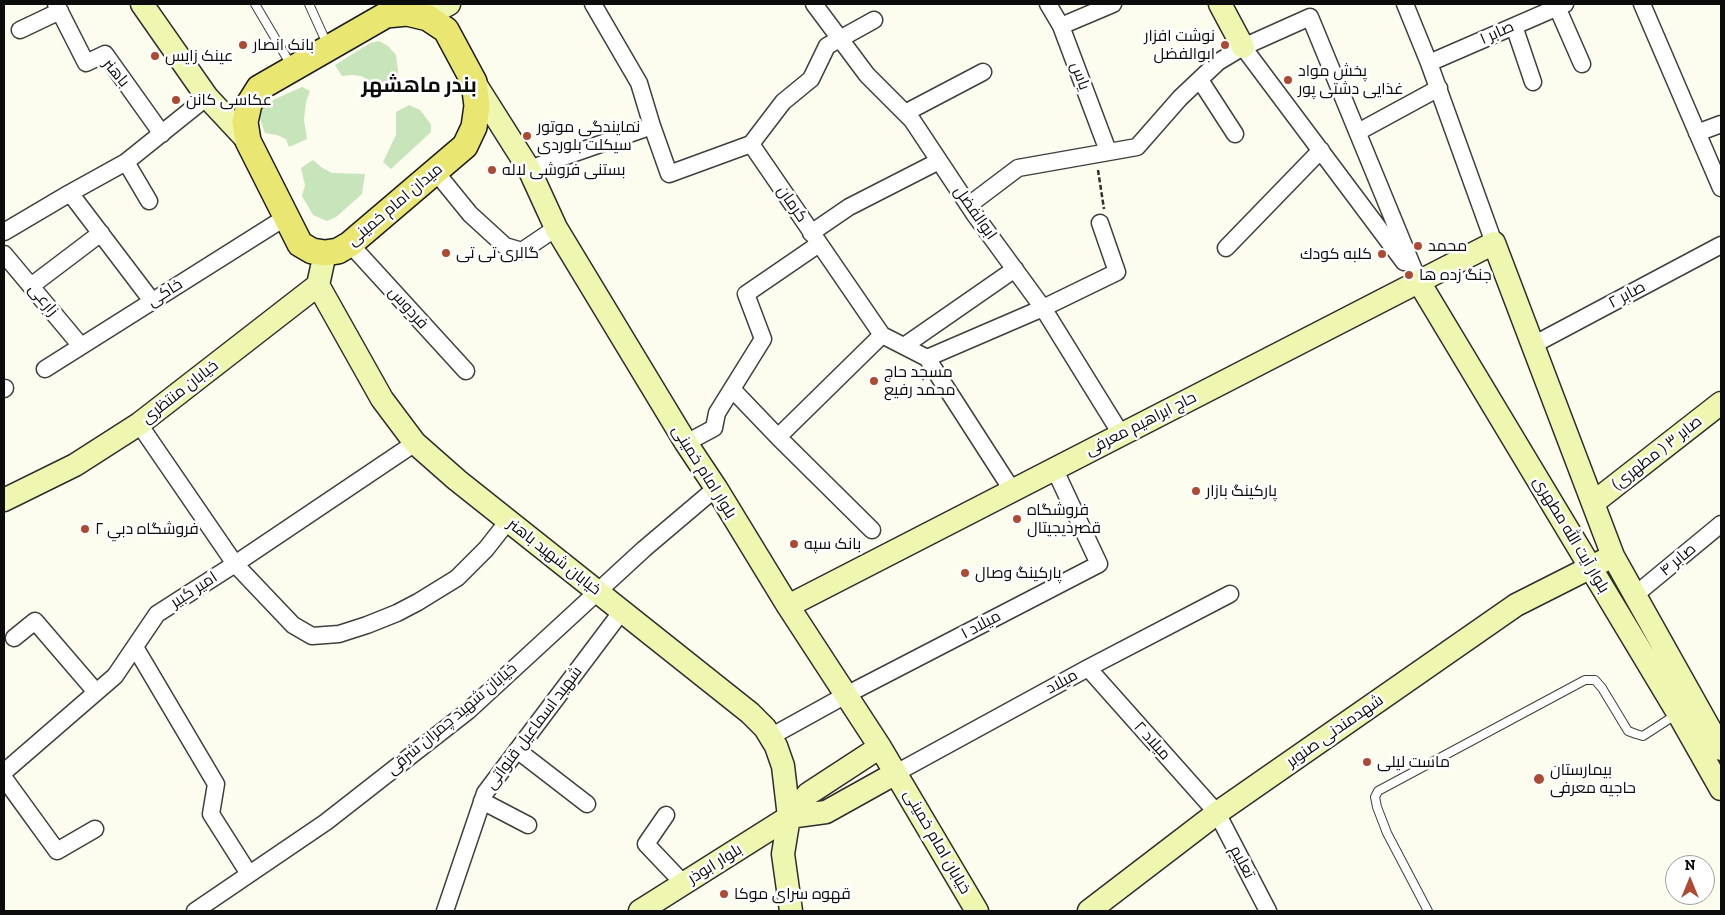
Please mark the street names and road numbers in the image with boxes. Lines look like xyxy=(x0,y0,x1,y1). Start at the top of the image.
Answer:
street label: صابر ۱ xyxy=(1477,17,1517,49)
street label: باهنر xyxy=(99,55,133,91)
street label: یاس xyxy=(1066,59,1094,93)
street label: میدان امام خمینی xyxy=(344,160,446,250)
street label: کرمان xyxy=(773,182,811,226)
street label: ابوالفضل xyxy=(949,182,1001,244)
street label: خاکی xyxy=(144,275,186,311)
street label: صابر ۲ xyxy=(1605,277,1649,313)
street label: زارعی xyxy=(24,280,62,320)
street label: فردوس xyxy=(384,283,432,333)
street label: خیابان منتظری xyxy=(138,356,222,428)
street label: حاج ابراهیم معرفی xyxy=(1082,388,1200,460)
street label: صابر ۳ ( مطهری) xyxy=(1608,412,1706,494)
street label: بلوار امام خمینی xyxy=(668,422,740,522)
street label: بلوار آیت الله مطهری xyxy=(1529,473,1613,597)
street label: خیابان شهید باهنر xyxy=(503,514,605,600)
street label: صابر ۴ xyxy=(1656,539,1700,581)
street label: امیر کبیر xyxy=(167,568,221,612)
street label: میلاد ۱ xyxy=(958,607,1004,643)
street label: خیابان شهید چمران شرقی xyxy=(383,659,521,779)
street label: شهید اسماعیل قنواتی xyxy=(481,663,587,793)
street label: میلاد xyxy=(1043,665,1081,699)
street label: شهدمندنی صنوبر xyxy=(1283,690,1387,772)
street label: میلاد ۲ xyxy=(1130,718,1174,764)
street label: خیابان امام خمینی xyxy=(899,786,975,898)
street label: بلوار ابوذر xyxy=(684,840,746,888)
street label: تعلیم xyxy=(1225,842,1259,882)

